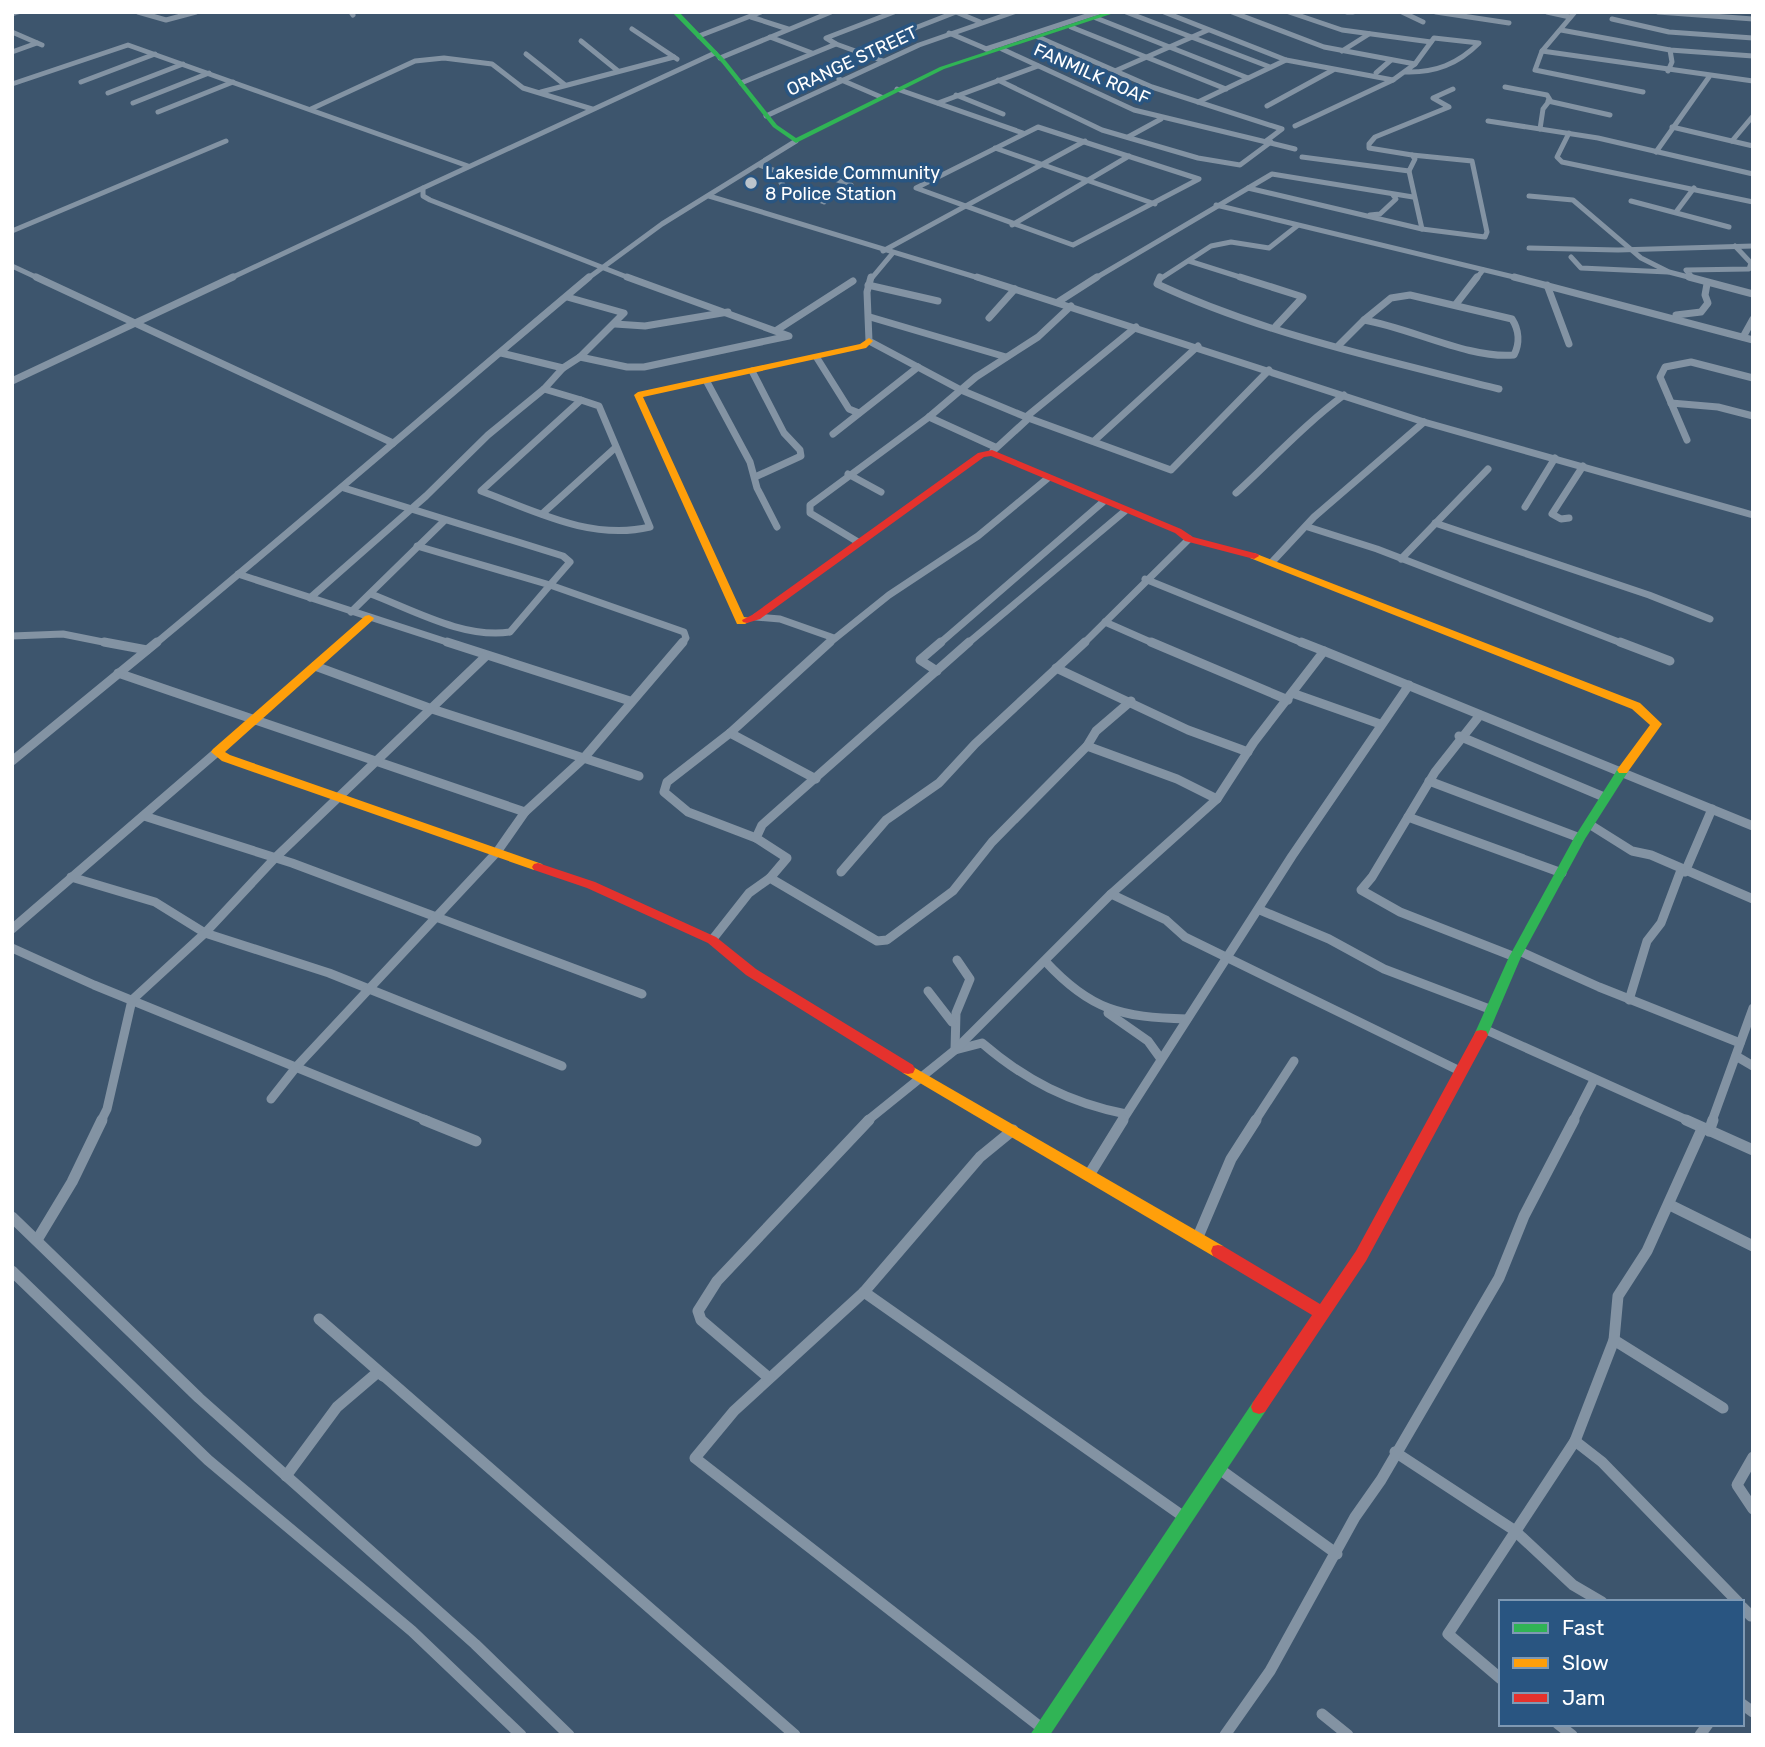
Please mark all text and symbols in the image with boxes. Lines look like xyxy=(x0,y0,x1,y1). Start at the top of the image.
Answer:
street label: ORANGE STREET xyxy=(783,21,921,101)
street label: FANMILK ROAF xyxy=(1030,39,1154,109)
place label: Lakeside Community 8 Police Station xyxy=(765,162,940,205)
marker: Lakeside Community 8 Police Station xyxy=(743,175,759,191)
legend xyxy=(1499,1600,1744,1726)
text: Fast xyxy=(1562,1615,1604,1640)
text: Slow xyxy=(1562,1650,1609,1675)
text: Jam xyxy=(1562,1685,1606,1710)

